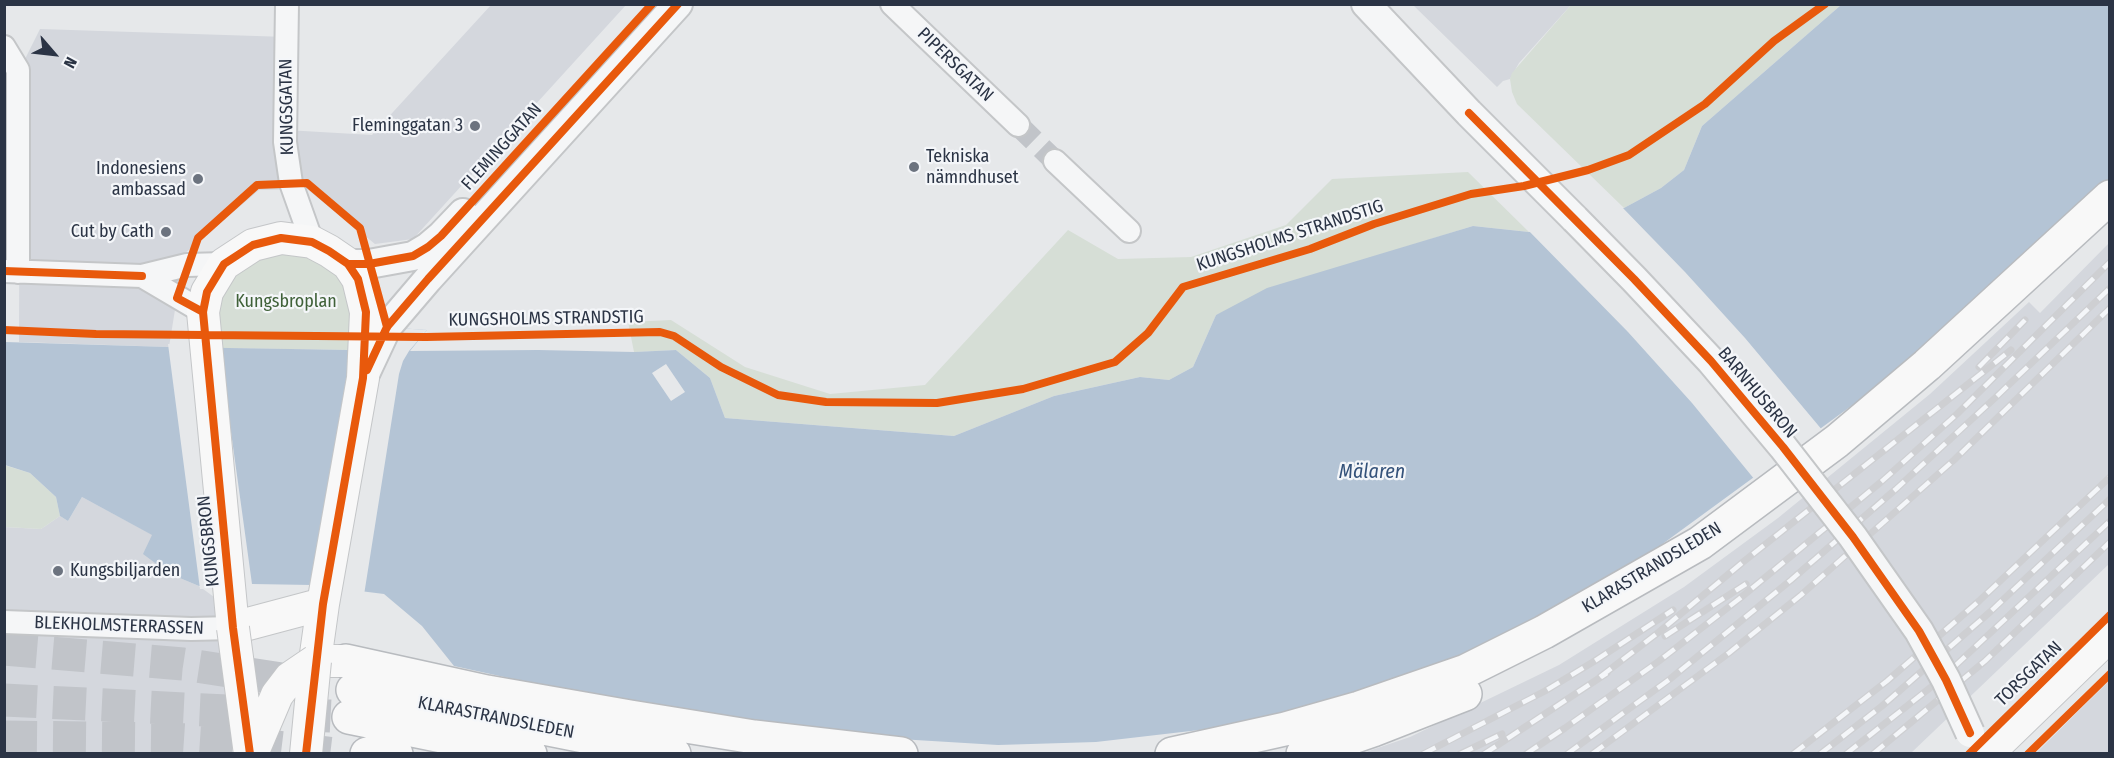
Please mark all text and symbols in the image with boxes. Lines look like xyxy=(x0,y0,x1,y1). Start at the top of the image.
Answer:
street label: PIPERSGATAN xyxy=(912,23,998,107)
north arrow xyxy=(24,24,84,84)
text: N xyxy=(60,54,81,71)
street label: KUNGSGATAN xyxy=(275,58,299,156)
street label: FLEMINGGATAN xyxy=(457,99,547,195)
place label: Fleminggatan 3 xyxy=(352,115,463,137)
marker: Fleminggatan 3 xyxy=(468,119,482,133)
place label: Tekniska nämndhuset xyxy=(926,146,1019,188)
place label: Indonesiens ambassad xyxy=(96,158,186,201)
marker: Tekniska nämndhuset xyxy=(907,160,921,174)
marker: Indonesiens ambassad xyxy=(191,172,205,186)
street label: KUNGSHOLMS STRANDSTIG xyxy=(1194,196,1386,276)
place label: Cut by Cath xyxy=(71,221,154,243)
marker: Cut by Cath xyxy=(159,225,173,239)
park label: Kungsbroplan xyxy=(235,291,337,313)
street label: KUNGSHOLMS STRANDSTIG xyxy=(448,306,644,332)
street label: BARNHUSBRON xyxy=(1713,343,1801,443)
water label: Mälaren xyxy=(1339,460,1405,484)
street label: KUNGSBRON xyxy=(193,494,225,588)
street label: KLARASTRANDSLEDEN xyxy=(1578,518,1726,618)
place label: Kungsbiljarden xyxy=(70,560,180,582)
marker: Kungsbiljarden xyxy=(51,564,65,578)
street label: BLEKHOLMSTERRASSEN xyxy=(34,612,204,640)
street label: TORSGATAN xyxy=(1991,637,2067,711)
street label: KLARASTRANDSLEDEN xyxy=(416,692,576,744)

